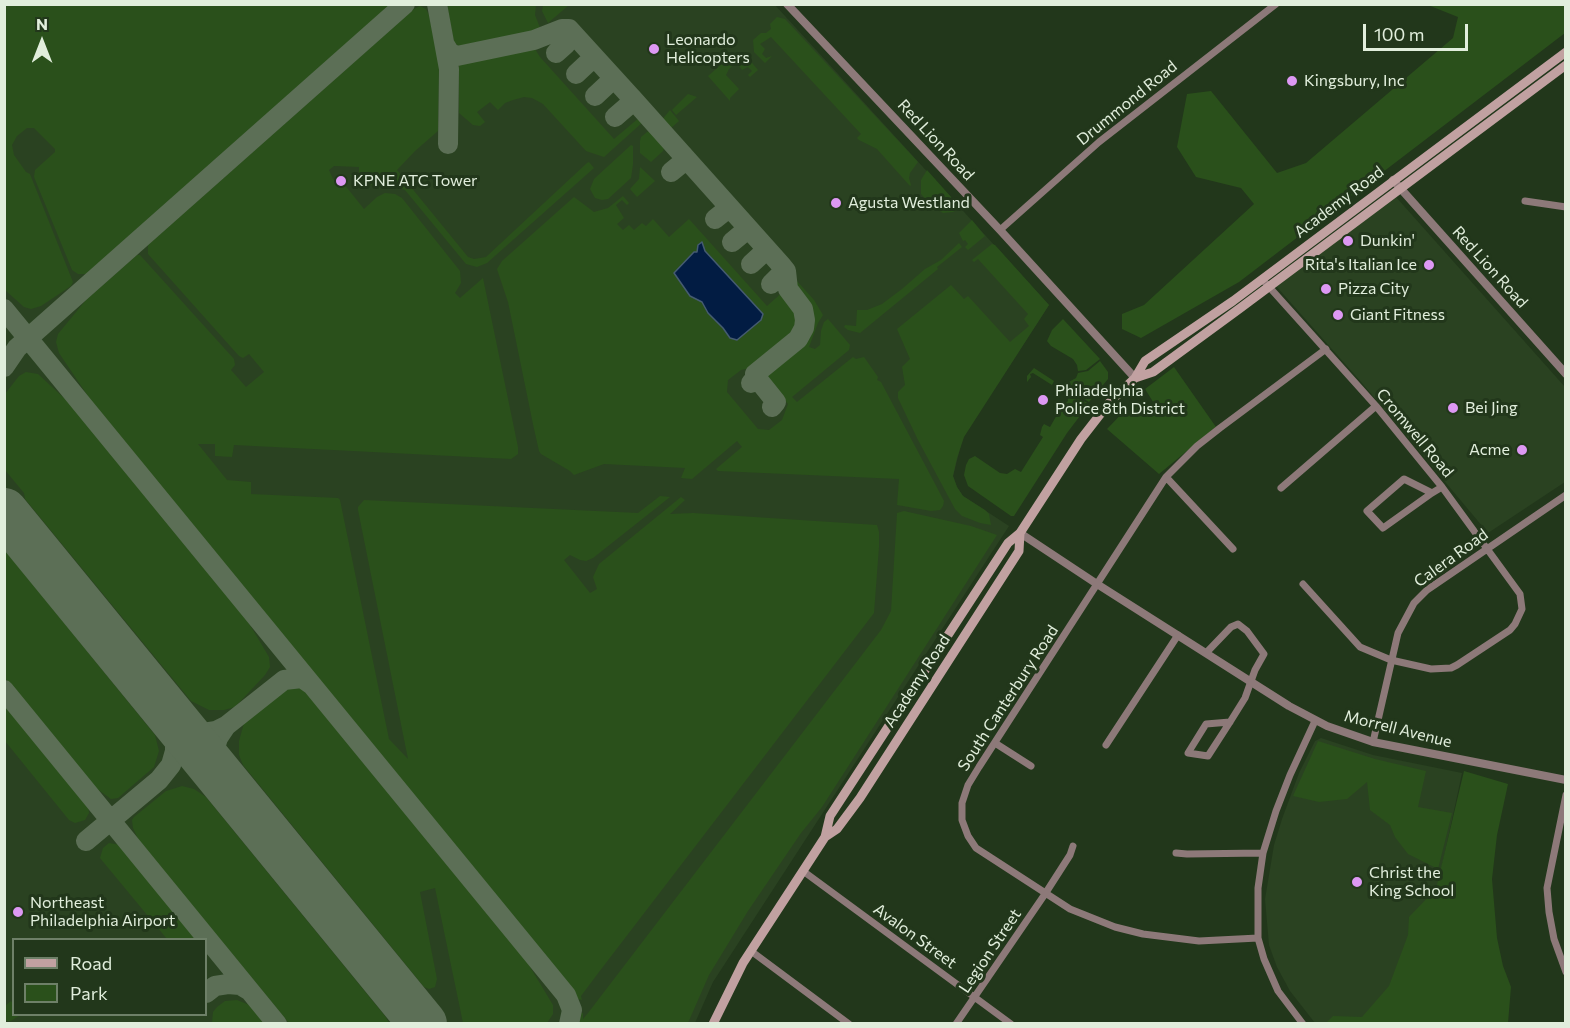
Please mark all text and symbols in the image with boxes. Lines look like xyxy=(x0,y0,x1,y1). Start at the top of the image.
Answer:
north arrow xyxy=(12,12,72,72)
scale bar xyxy=(1366,12,1471,50)
text: N xyxy=(36,14,48,33)
text: 100 m xyxy=(1374,23,1424,45)
place label: Leonardo Helicopters xyxy=(666,30,750,68)
marker: Leonardo Helicopters xyxy=(647,42,661,56)
street label: Drummond Road xyxy=(1073,57,1181,149)
place label: Kingsbury, Inc xyxy=(1304,71,1405,91)
marker: Kingsbury, Inc xyxy=(1285,74,1299,88)
street label: Red Lion Road xyxy=(894,96,978,184)
street label: Academy Road xyxy=(1290,162,1388,242)
place label: KPNE ATC Tower xyxy=(353,171,477,191)
marker: KPNE ATC Tower xyxy=(334,174,348,188)
place label: Agusta Westland xyxy=(848,193,970,213)
marker: Agusta Westland xyxy=(829,196,843,210)
street label: Red Lion Road xyxy=(1448,222,1532,312)
place label: Dunkin' xyxy=(1360,231,1415,251)
marker: Dunkin' xyxy=(1341,234,1355,248)
place label: Rita's Italian Ice xyxy=(1305,255,1417,275)
marker: Rita's Italian Ice xyxy=(1422,258,1436,272)
place label: Pizza City xyxy=(1338,279,1409,299)
marker: Pizza City xyxy=(1319,282,1333,296)
place label: Giant Fitness xyxy=(1350,305,1445,325)
marker: Giant Fitness xyxy=(1331,308,1345,322)
place label: Philadelphia Police 8th District xyxy=(1055,381,1185,419)
street label: Cromwell Road xyxy=(1372,385,1458,481)
marker: Philadelphia Police 8th District xyxy=(1036,393,1050,407)
place label: Bei Jing xyxy=(1465,398,1518,418)
marker: Bei Jing xyxy=(1446,401,1460,415)
place label: Acme xyxy=(1469,440,1510,460)
marker: Acme xyxy=(1515,443,1529,457)
street label: Calera Road xyxy=(1410,525,1492,591)
street label: South Canterbury Road xyxy=(954,622,1062,774)
street label: Academy Road xyxy=(880,631,954,731)
street label: Morrell Avenue xyxy=(1342,706,1454,752)
place label: Christ the King School xyxy=(1369,863,1454,901)
marker: Christ the King School xyxy=(1350,875,1364,889)
place label: Northeast Philadelphia Airport xyxy=(30,893,175,931)
street label: Avalon Street xyxy=(870,899,960,973)
marker: Northeast Philadelphia Airport xyxy=(11,905,25,919)
street label: Legion Street xyxy=(955,905,1025,997)
legend xyxy=(12,938,207,1016)
text: Road xyxy=(70,952,112,974)
text: Park xyxy=(70,982,108,1004)

